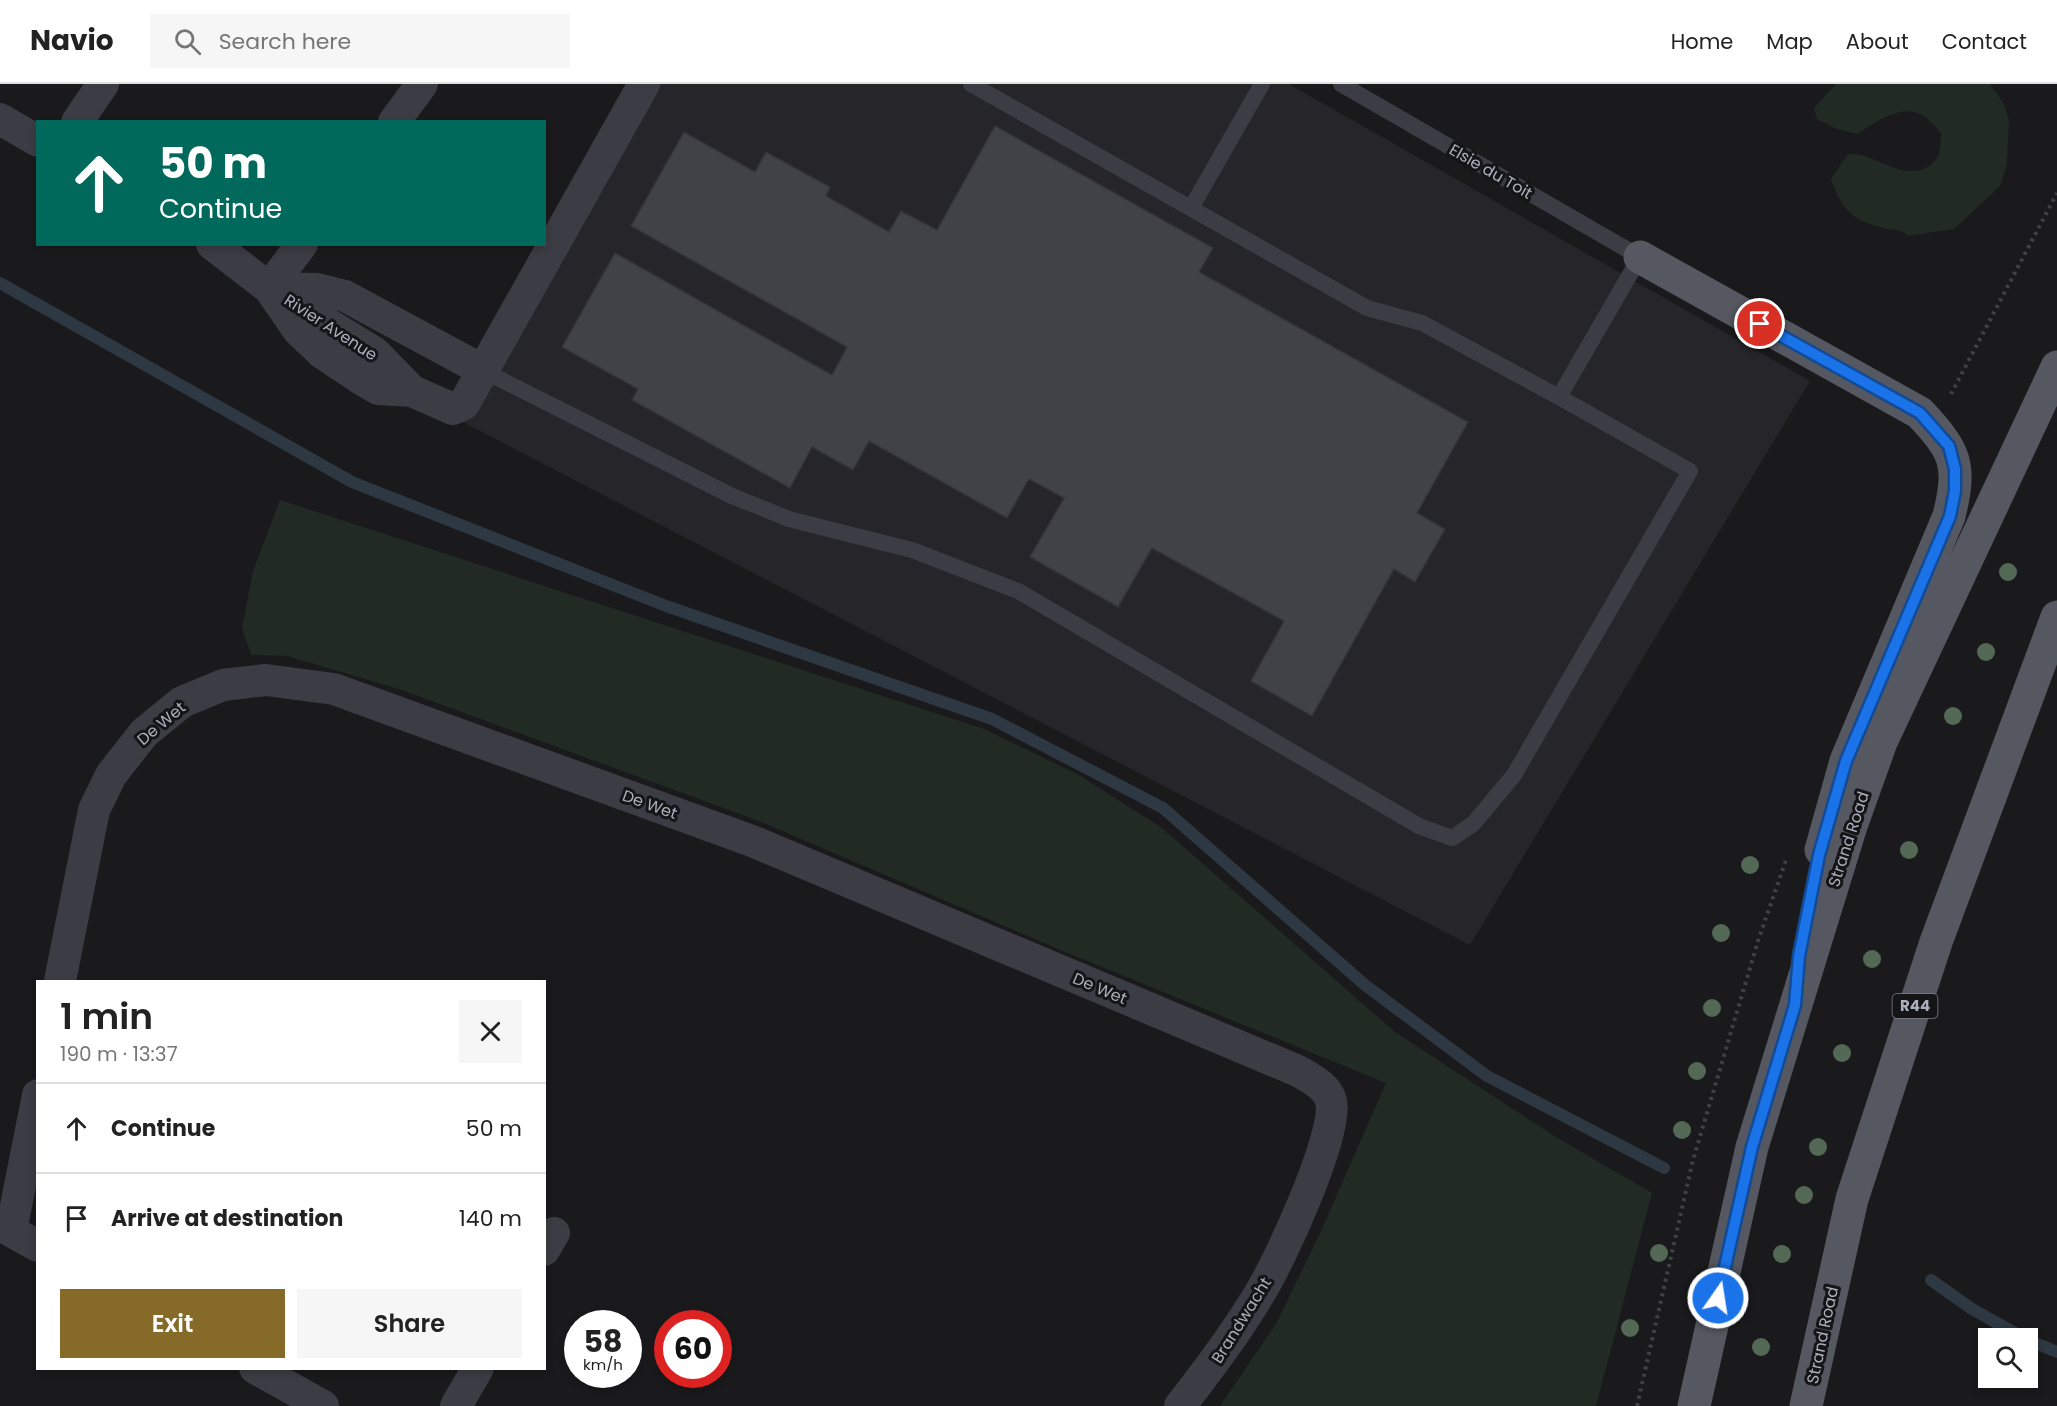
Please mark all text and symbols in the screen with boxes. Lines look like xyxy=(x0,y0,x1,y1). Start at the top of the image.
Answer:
search box xyxy=(150,14,570,68)
text: Navio xyxy=(30,21,114,60)
icon: search xyxy=(171,25,204,58)
text: Search here xyxy=(219,26,351,57)
text: Home xyxy=(1671,27,1733,56)
text: Map xyxy=(1766,27,1813,56)
text: About xyxy=(1846,27,1909,56)
text: Contact xyxy=(1942,27,2027,56)
text: 50 m xyxy=(159,134,267,193)
street label: Elsie du Toit xyxy=(1445,138,1537,205)
icon: ahead xyxy=(60,144,138,222)
text: Continue xyxy=(159,190,282,227)
street label: Rivier Avenue xyxy=(280,289,382,366)
pin xyxy=(1734,298,1785,349)
icon: arrive xyxy=(1743,307,1776,340)
street label: De Wet xyxy=(132,696,191,750)
street label: De Wet xyxy=(619,784,681,825)
street label: Strand Road xyxy=(1822,789,1875,890)
street label: De Wet xyxy=(1069,967,1131,1010)
text: 1 min xyxy=(60,991,153,1042)
road number: R44 xyxy=(1892,994,1938,1018)
button: close xyxy=(459,1000,522,1063)
text: 190 m · 13:37 xyxy=(60,1040,178,1068)
icon: ahead xyxy=(60,1112,93,1145)
text: Continue xyxy=(111,1113,215,1144)
text: 50 m xyxy=(466,1113,522,1144)
icon: arrive xyxy=(60,1202,93,1235)
text: Arrive at destination xyxy=(111,1203,343,1234)
text: 140 m xyxy=(459,1203,522,1234)
position arrow xyxy=(1686,1266,1750,1330)
street label: Brandwacht xyxy=(1206,1273,1277,1368)
street label: Strand Road xyxy=(1801,1284,1844,1386)
button: Exit xyxy=(60,1289,285,1358)
button: Share xyxy=(297,1289,522,1358)
speed limit sign: 60 xyxy=(654,1310,732,1388)
text: 58 xyxy=(584,1320,622,1363)
map controls xyxy=(1978,1328,2038,1388)
button: search xyxy=(1978,1328,2038,1388)
text: km/h xyxy=(583,1354,623,1375)

